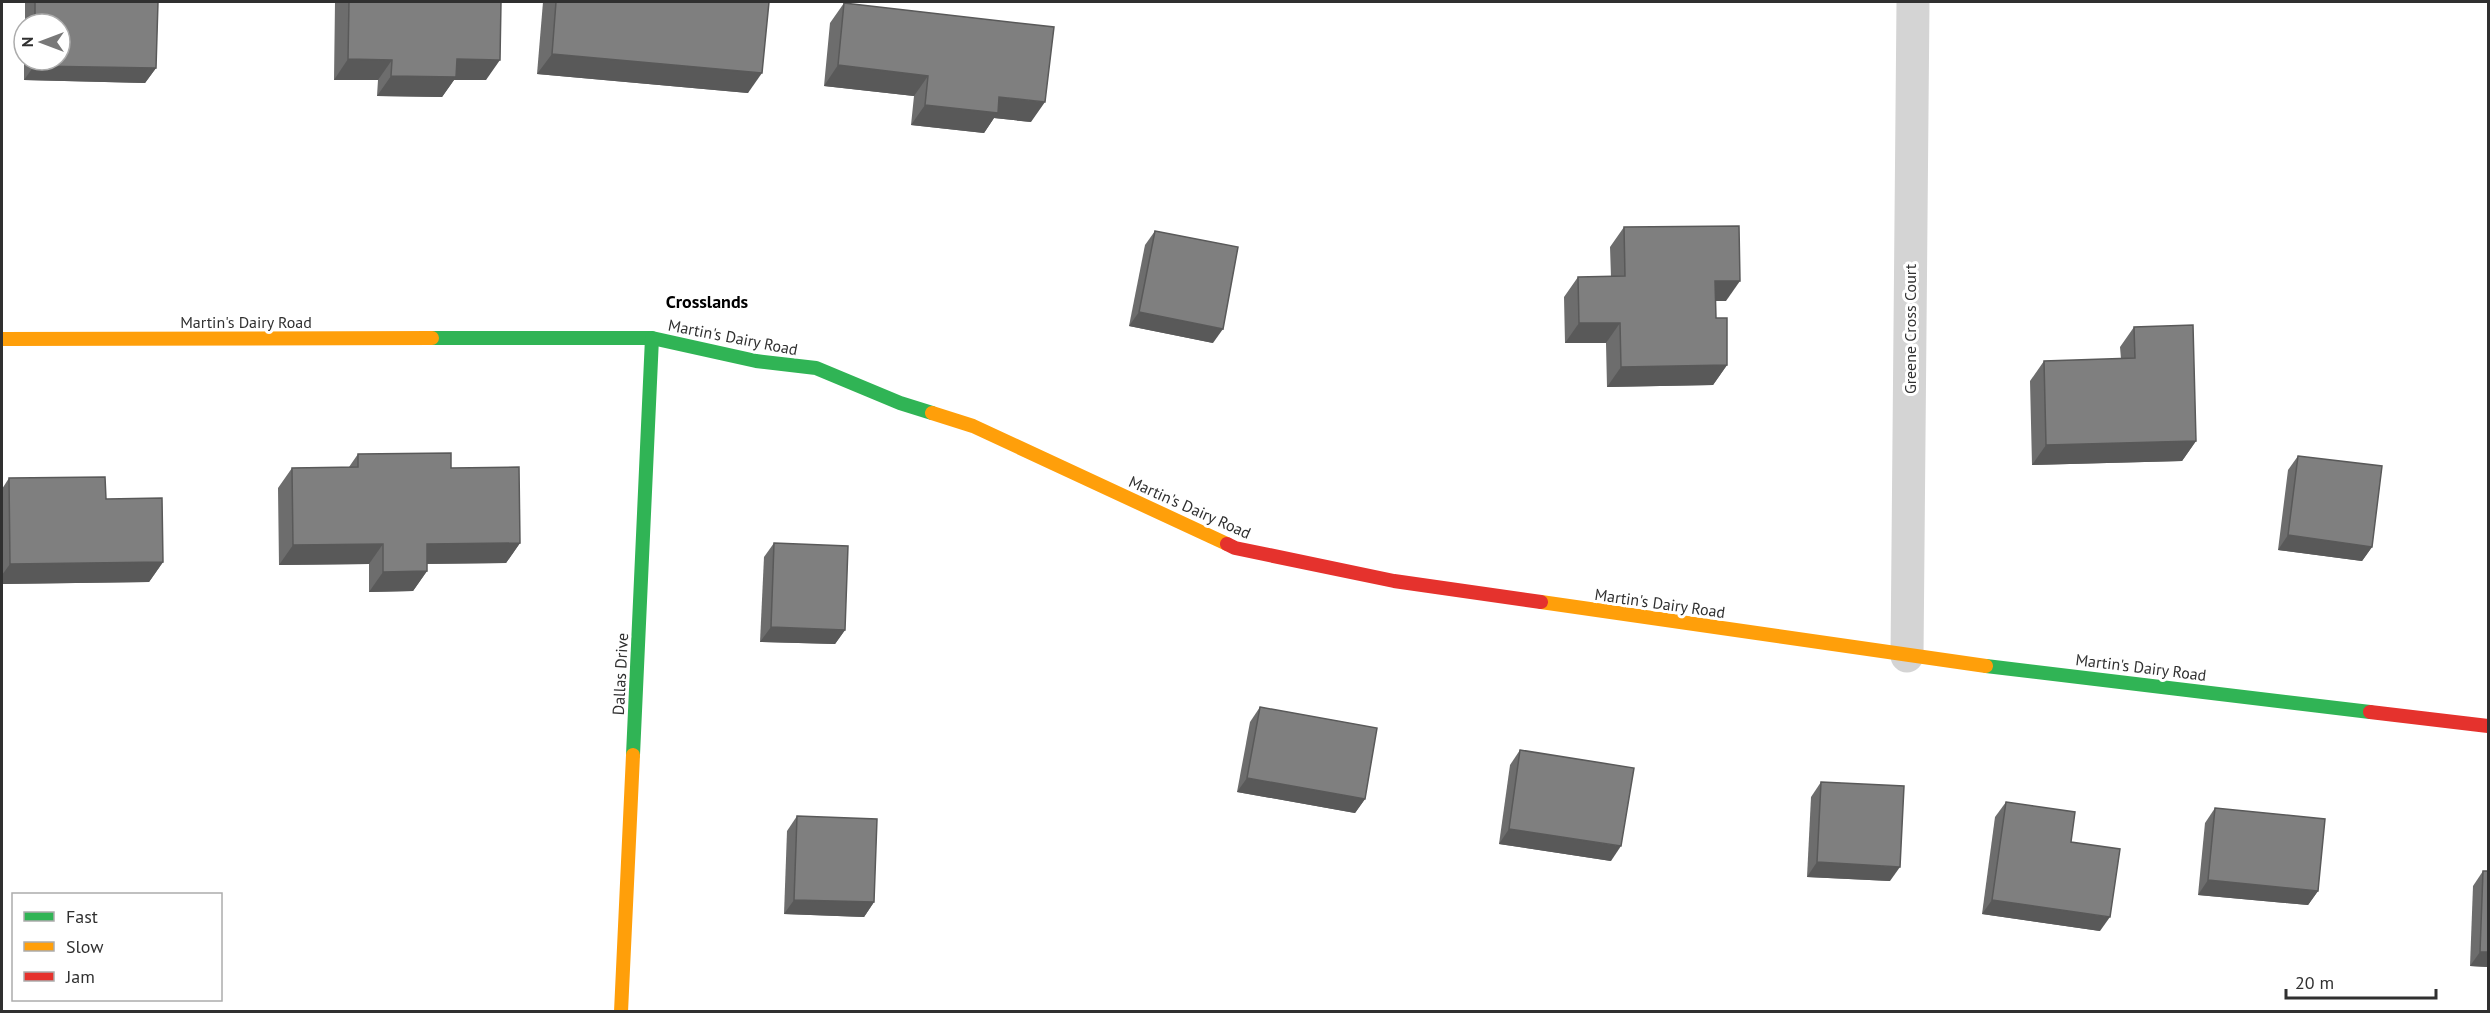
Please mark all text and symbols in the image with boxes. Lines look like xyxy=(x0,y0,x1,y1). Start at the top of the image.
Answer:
north arrow xyxy=(12,12,72,72)
text: N xyxy=(17,37,37,47)
street label: Greene Cross Court xyxy=(1900,263,1920,394)
district label: Crosslands xyxy=(666,290,749,313)
street label: Martin's Dairy Road xyxy=(180,312,312,332)
street label: Martin's Dairy Road xyxy=(666,315,800,359)
street label: Martin's Dairy Road xyxy=(1126,471,1254,543)
street label: Martin's Dairy Road xyxy=(1593,584,1727,622)
street label: Dallas Drive xyxy=(608,632,632,716)
street label: Martin's Dairy Road xyxy=(2074,649,2208,685)
legend xyxy=(12,893,222,1001)
text: Fast xyxy=(66,905,98,928)
text: Slow xyxy=(66,935,104,958)
scale bar xyxy=(2286,962,2436,1000)
text: Jam xyxy=(65,965,95,988)
text: 20 m xyxy=(2295,971,2334,994)

